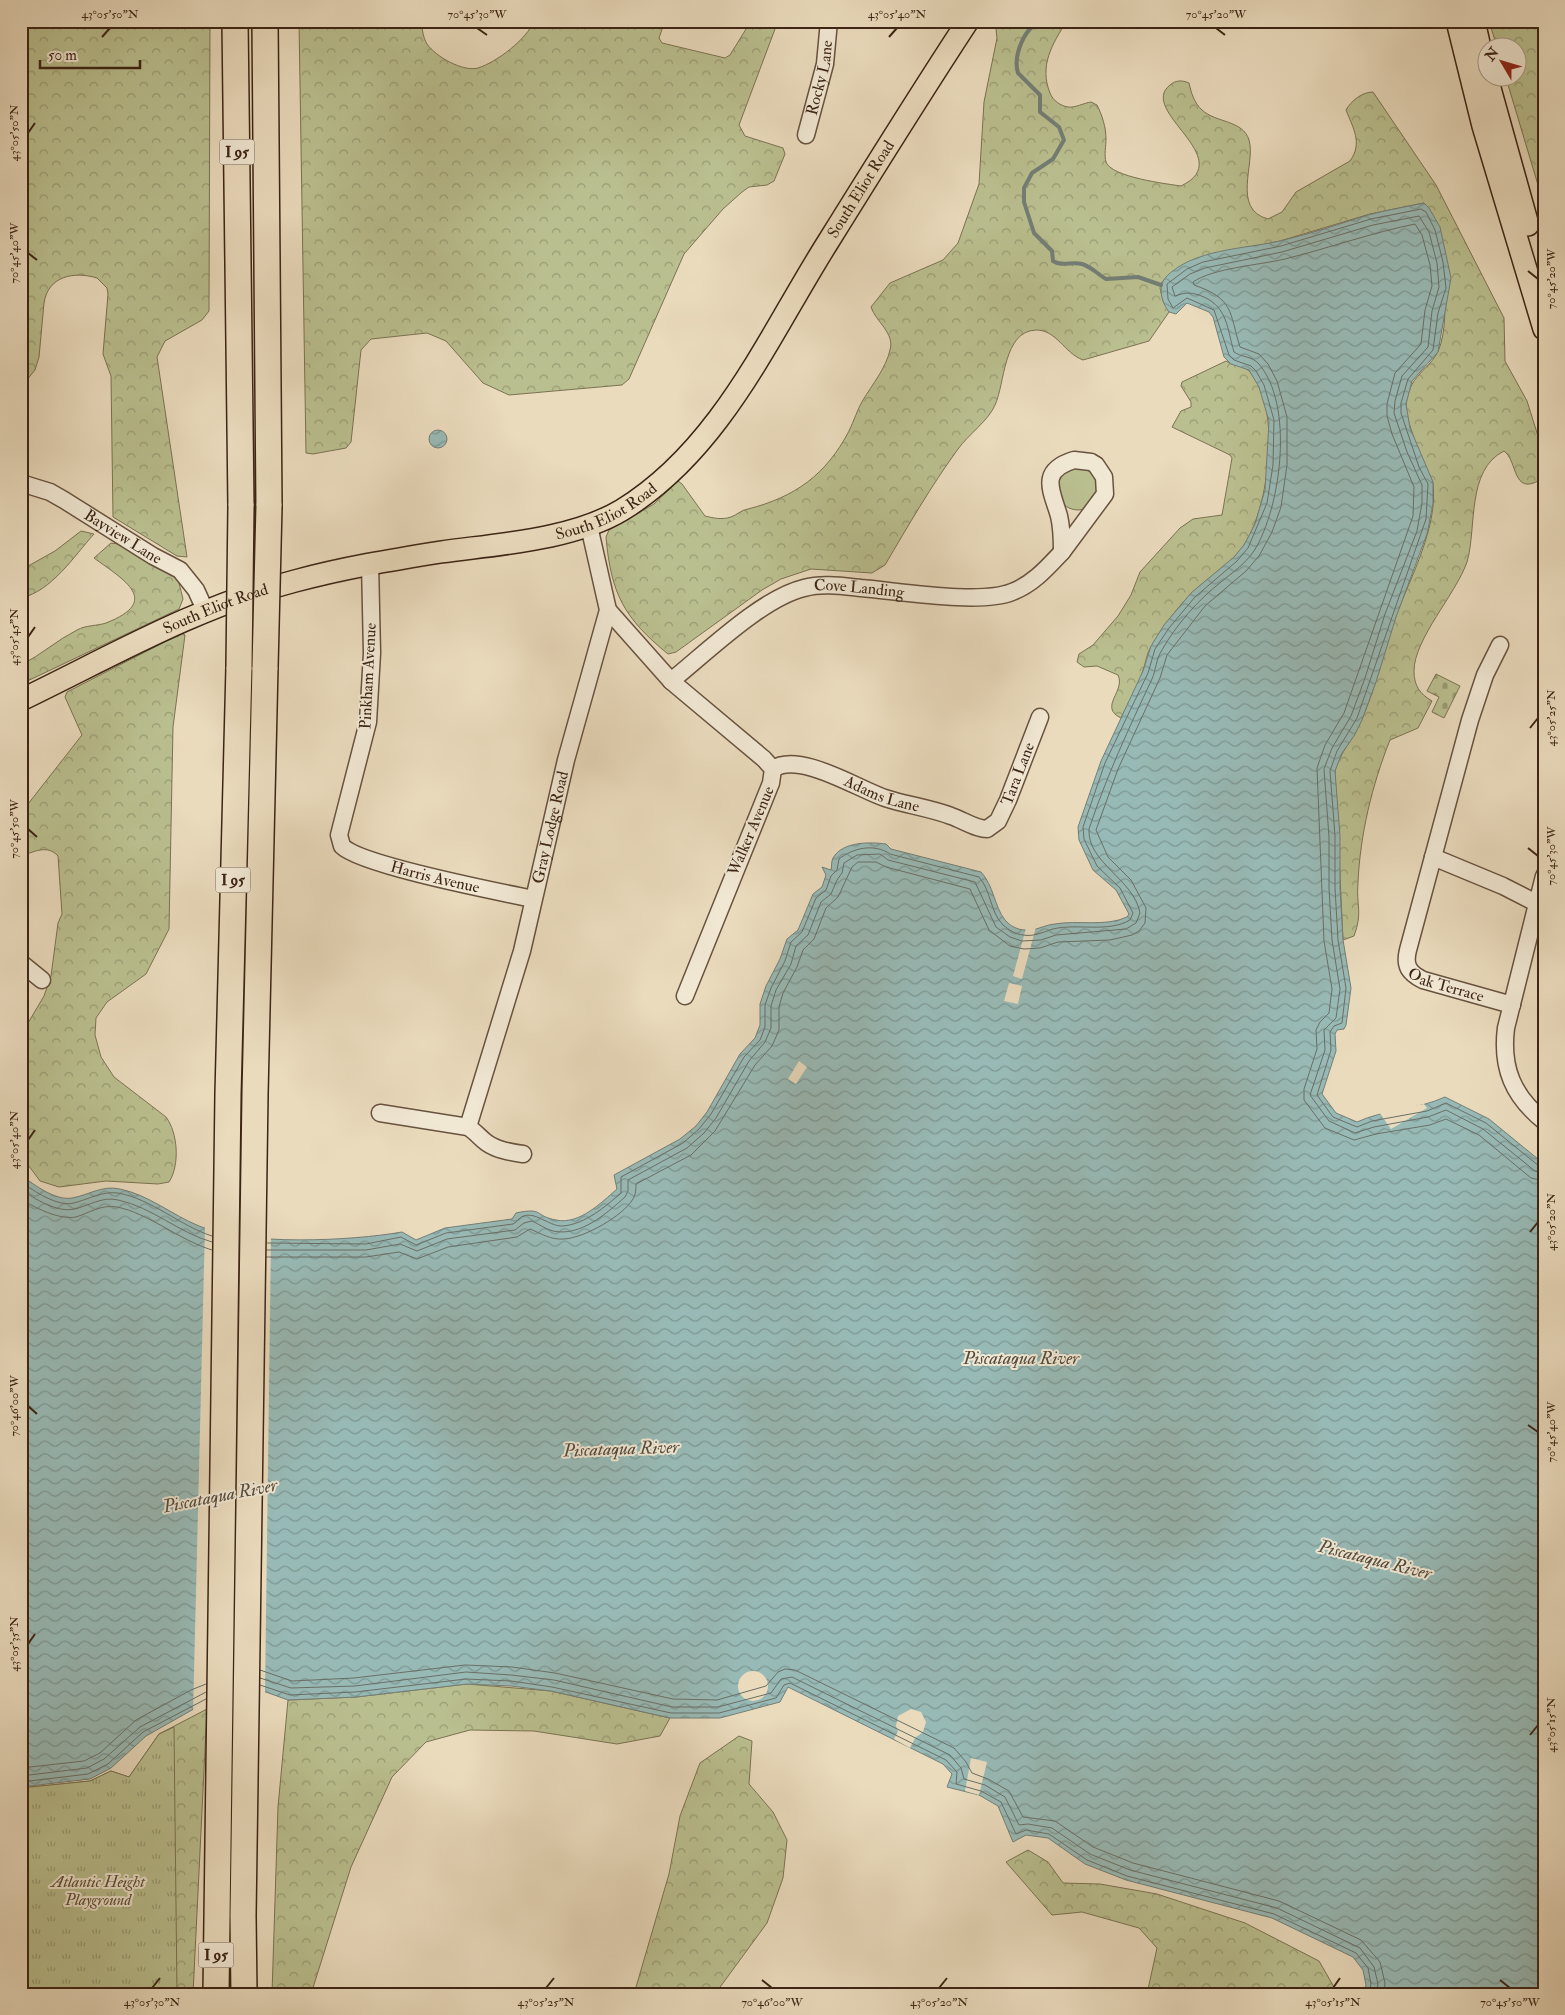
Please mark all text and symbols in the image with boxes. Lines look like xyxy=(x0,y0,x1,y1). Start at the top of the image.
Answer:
text: 43°05'50"N xyxy=(81,7,139,22)
text: 70°45'30"W xyxy=(448,7,507,22)
text: 43°05'40"N xyxy=(868,7,926,22)
text: 70°45'20"W xyxy=(1186,7,1247,22)
scale bar xyxy=(40,38,140,70)
north arrow xyxy=(1478,38,1528,88)
street label: Rocky Lane xyxy=(802,39,837,118)
text: N xyxy=(1481,44,1503,65)
text: 50 m xyxy=(48,46,77,65)
text: 43°05'50"N xyxy=(7,104,22,162)
street label: South Eliot Road xyxy=(823,137,899,242)
road number: I 95 xyxy=(220,140,254,164)
text: 70°45'40"W xyxy=(7,222,22,283)
text: 70°45'20"W xyxy=(1544,248,1559,309)
street label: South Eliot Road xyxy=(553,479,661,545)
street label: Bayview Lane xyxy=(80,505,165,569)
street label: Cove Landing xyxy=(813,575,906,603)
street label: South Eliot Road xyxy=(160,579,271,639)
text: 43°05'45"N xyxy=(7,608,22,666)
street label: Pinkham Avenue xyxy=(355,622,381,730)
text: 43°05'25"N xyxy=(1544,689,1559,747)
street label: Tara Lane xyxy=(997,739,1039,808)
street label: Gray Lodge Road xyxy=(528,769,573,886)
street label: Adams Lane xyxy=(840,771,922,817)
street label: Walker Avenue xyxy=(723,783,779,880)
text: 70°45'50"W xyxy=(7,798,22,859)
text: 70°45'30"W xyxy=(1544,826,1559,885)
street label: Harris Avenue xyxy=(388,857,482,898)
road number: I 95 xyxy=(216,868,250,892)
street label: Oak Terrace xyxy=(1404,963,1486,1007)
text: 43°05'40"N xyxy=(7,1111,22,1169)
text: 43°05'20"N xyxy=(1544,1193,1559,1251)
water label: Piscataqua River xyxy=(962,1347,1080,1370)
text: 70°46'00"W xyxy=(7,1375,22,1437)
text: 70°45'40"W xyxy=(1544,1401,1559,1462)
water label: Piscataqua River xyxy=(562,1435,681,1463)
water label: Piscataqua River xyxy=(160,1473,280,1519)
water label: Piscataqua River xyxy=(1315,1535,1435,1585)
text: 43°05'35"N xyxy=(7,1616,22,1672)
text: 43°05'15"N xyxy=(1544,1697,1559,1753)
park label: Atlantic Height Playground xyxy=(49,1872,146,1910)
road number: I 95 xyxy=(198,1942,234,1968)
text: 43°05'30"N xyxy=(124,1995,181,2010)
text: 43°05'25"N xyxy=(517,1995,575,2010)
text: 70°46'00"W xyxy=(741,1995,803,2010)
text: 43°05'20"N xyxy=(910,1995,968,2010)
text: 43°05'15"N xyxy=(1305,1995,1361,2010)
text: 70°45'50"W xyxy=(1480,1995,1541,2010)

